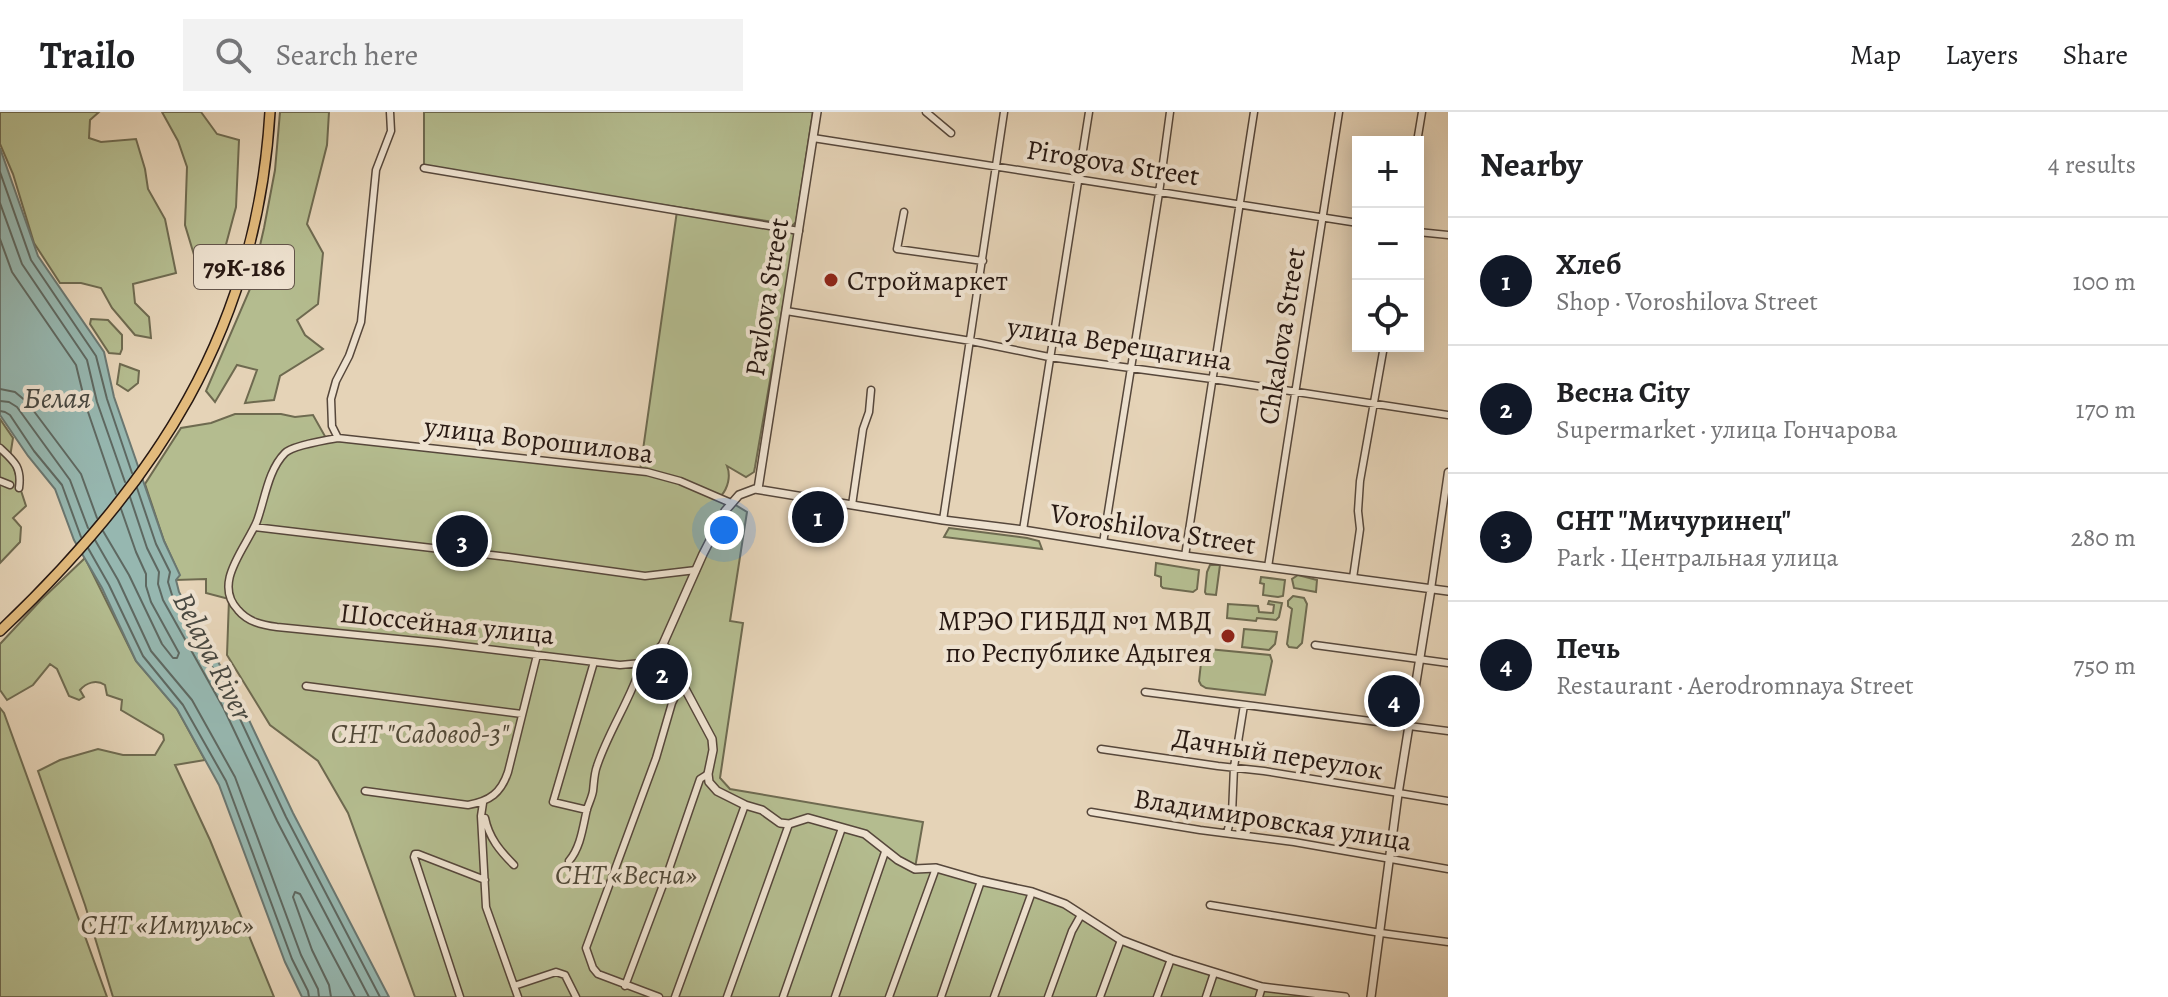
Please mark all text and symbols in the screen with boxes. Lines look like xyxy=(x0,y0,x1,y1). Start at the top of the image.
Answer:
search box xyxy=(183,19,743,91)
text: Trailo xyxy=(40,29,135,81)
icon: search xyxy=(211,33,255,77)
text: Search here xyxy=(275,35,418,75)
text: Map xyxy=(1850,36,1901,74)
text: Layers xyxy=(1945,36,2018,74)
text: Share xyxy=(2062,36,2128,74)
street label: Pirogova Street xyxy=(1024,131,1202,195)
map controls xyxy=(1352,136,1424,352)
button: + xyxy=(1352,136,1424,208)
text: Nearby xyxy=(1480,141,1583,188)
text: 4 results xyxy=(2048,147,2136,182)
button: − xyxy=(1352,208,1424,280)
street label: Pavlova Street xyxy=(736,215,798,379)
text: Хлеб xyxy=(1556,244,1621,284)
road number: 79К-186 xyxy=(194,245,294,289)
street label: Chkalova Street xyxy=(1249,245,1315,427)
place label: Строймаркет xyxy=(847,262,1008,300)
text: 1 xyxy=(1501,264,1511,299)
text: 100 m xyxy=(2073,264,2136,299)
marker: Строймаркет xyxy=(822,271,840,289)
button: locate xyxy=(1352,280,1424,352)
text: Shop · Voroshilova Street xyxy=(1556,284,1818,319)
street label: улица Верещагина xyxy=(1004,307,1235,381)
text: Весна City xyxy=(1556,372,1689,412)
water label: Белая xyxy=(23,378,91,418)
text: 2 xyxy=(1500,392,1512,427)
text: 170 m xyxy=(2076,392,2136,427)
street label: улица Ворошилова xyxy=(421,407,655,473)
text: Supermarket · улица Гончарова xyxy=(1556,412,1897,447)
pin: 1 xyxy=(792,487,844,547)
street label: Voroshilova Street xyxy=(1047,494,1258,564)
text: СНТ "Мичуринец" xyxy=(1556,500,1791,540)
your location xyxy=(704,510,744,550)
pin: 3 xyxy=(436,511,488,571)
text: 3 xyxy=(1500,520,1512,555)
text: 280 m xyxy=(2070,520,2136,555)
text: Park · Центральная улица xyxy=(1556,540,1838,575)
water label: Belaya River xyxy=(164,585,263,728)
street label: Шоссейная улица xyxy=(338,594,556,654)
place label: МРЭО ГИБДД №1 МВД по Республике Адыгея xyxy=(938,602,1212,672)
marker: МРЭО ГИБДД №1 МВД по Республике Адыгея xyxy=(1219,627,1237,645)
text: Печь xyxy=(1556,628,1620,668)
pin: 2 xyxy=(636,644,688,704)
text: 4 xyxy=(1500,648,1512,683)
text: 750 m xyxy=(2073,648,2136,683)
text: Restaurant · Aerodromnaya Street xyxy=(1556,668,1914,703)
pin: 4 xyxy=(1368,671,1420,731)
park label: СНТ "Садовод-3" xyxy=(331,715,510,753)
street label: Дачный переулок xyxy=(1170,719,1386,789)
street label: Владимировская улица xyxy=(1131,779,1414,861)
park label: СНТ «Весна» xyxy=(555,856,697,894)
park label: СНТ «Импульс» xyxy=(80,906,254,944)

